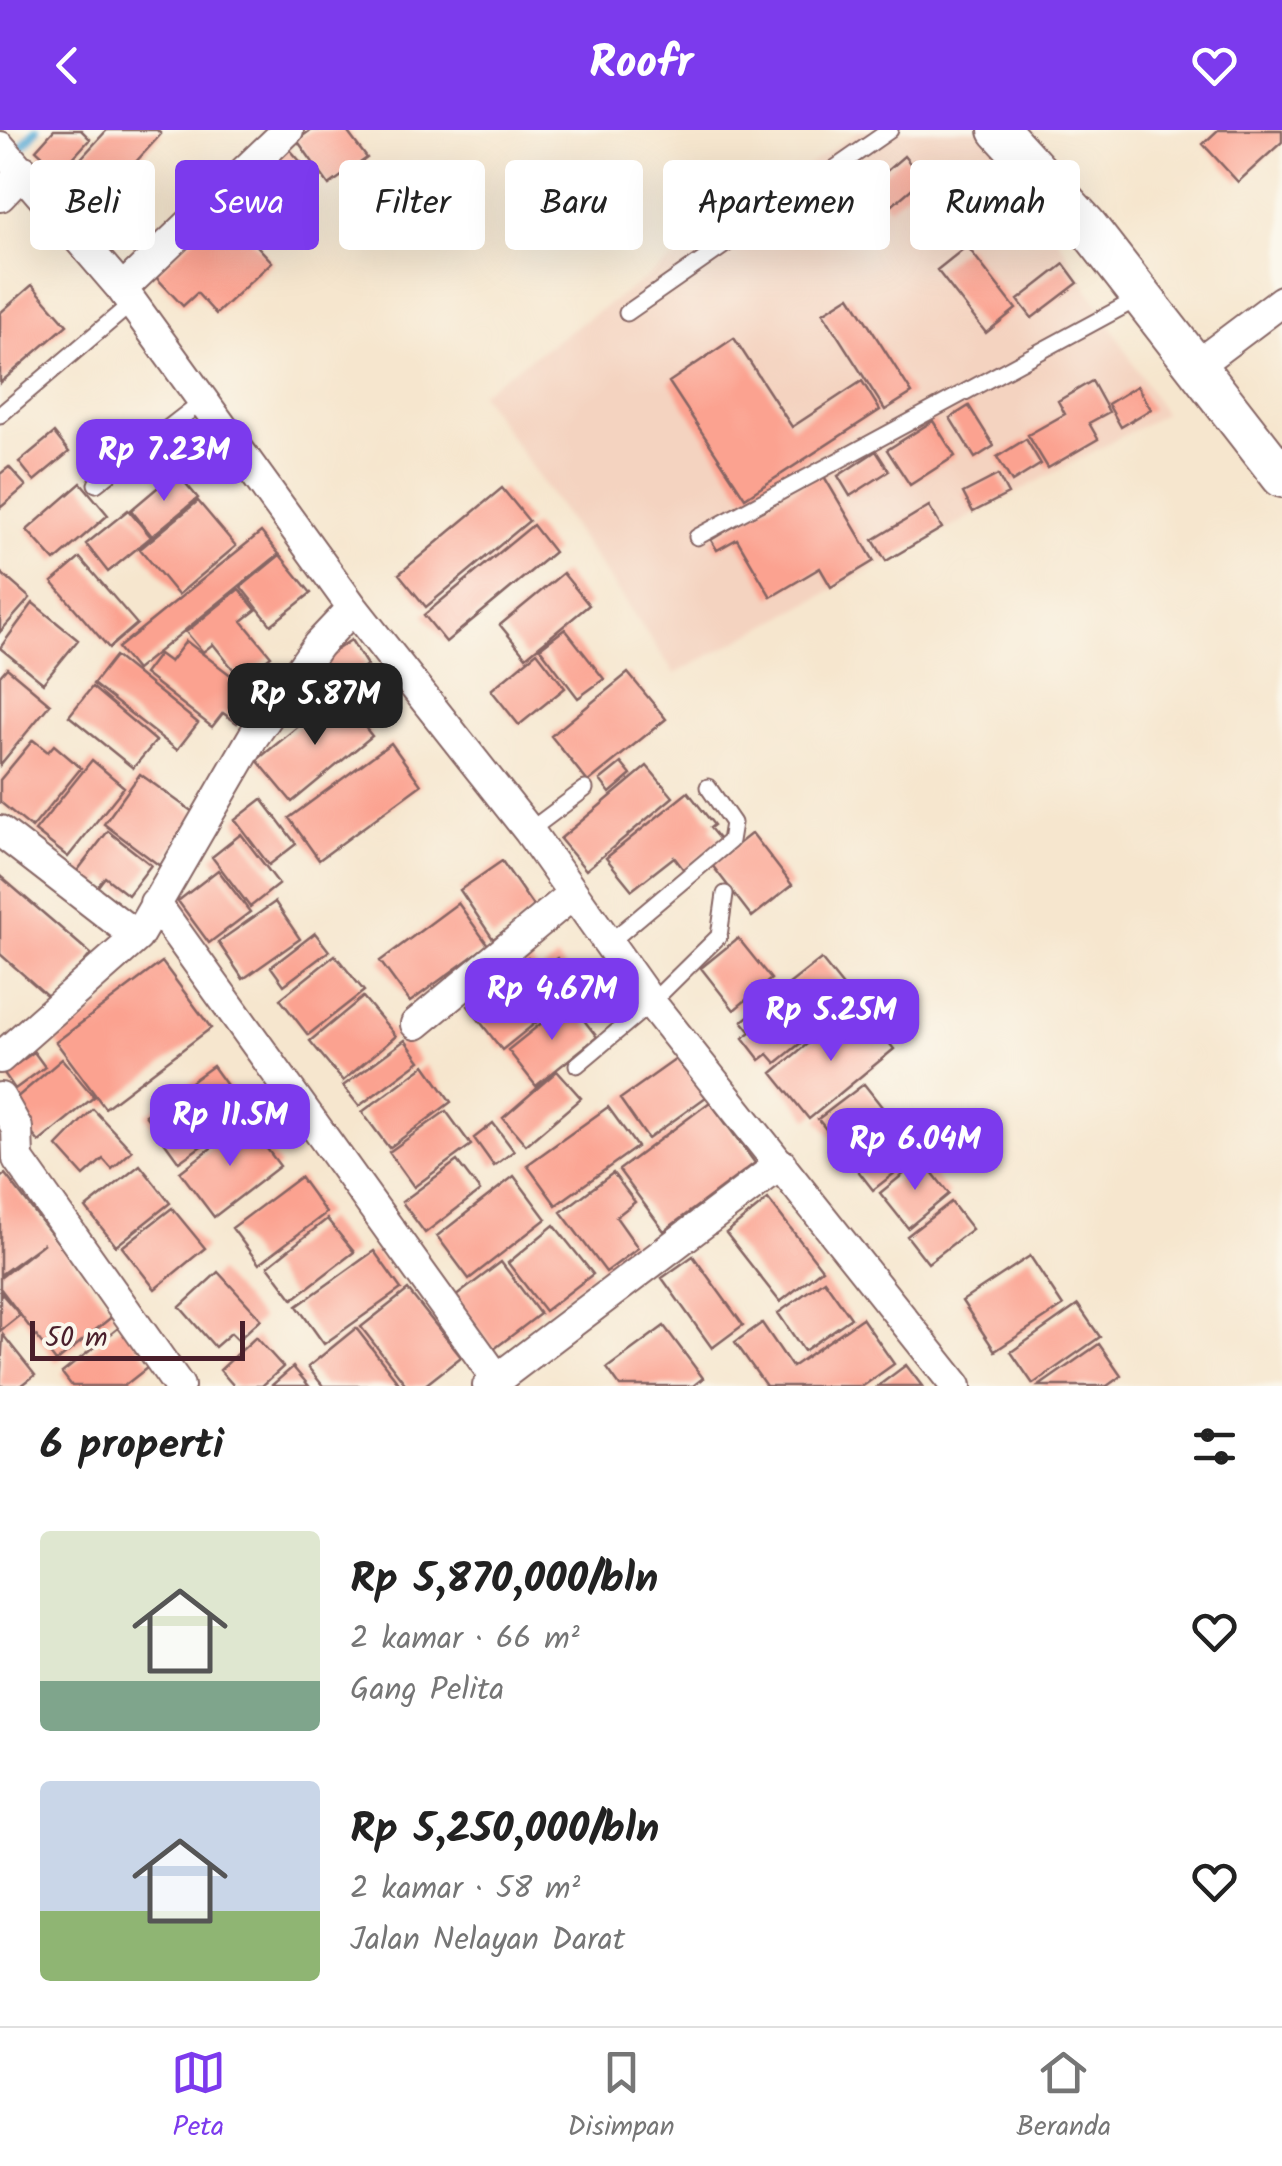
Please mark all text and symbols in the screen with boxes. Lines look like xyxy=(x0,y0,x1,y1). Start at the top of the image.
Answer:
text: Roofr xyxy=(589,29,693,101)
icon: back xyxy=(40,38,95,93)
icon: heart xyxy=(1187,38,1242,93)
chip: Beli xyxy=(30,160,155,250)
chip: Sewa xyxy=(175,160,319,250)
chip: Filter xyxy=(339,160,485,250)
chip: Baru xyxy=(505,160,643,250)
chip: Apartemen xyxy=(663,160,890,250)
chip: Rumah xyxy=(910,160,1080,250)
pin: Rp 7.23M xyxy=(61,419,267,504)
text: Rp 7.23M xyxy=(98,426,230,477)
pin: Rp 5.87M xyxy=(212,663,418,748)
text: Rp 5.87M xyxy=(250,670,380,721)
pin: Rp 4.67M xyxy=(449,958,655,1043)
text: Rp 4.67M xyxy=(487,965,617,1016)
pin: Rp 5.25M xyxy=(728,979,934,1064)
text: Rp 5.25M xyxy=(765,986,897,1037)
pin: Rp 11.5M xyxy=(127,1084,333,1169)
text: Rp 11.5M xyxy=(172,1091,288,1142)
pin: Rp 6.04M xyxy=(812,1108,1018,1193)
text: Rp 6.04M xyxy=(849,1115,981,1166)
scale bar xyxy=(30,1316,245,1360)
text: 50 m xyxy=(45,1316,108,1361)
text: 6 properti xyxy=(40,1413,224,1480)
icon: filters xyxy=(1187,1419,1242,1474)
text: Rp 5,870,000/bln xyxy=(350,1547,658,1614)
icon: home xyxy=(120,1571,240,1691)
icon: heart xyxy=(1187,1604,1242,1659)
text: 2 kamar · 66 m² xyxy=(350,1614,580,1665)
text: Gang Pelita xyxy=(350,1665,504,1716)
text: Rp 5,250,000/bln xyxy=(350,1797,659,1864)
icon: home xyxy=(120,1821,240,1941)
icon: heart xyxy=(1187,1854,1242,1909)
text: 2 kamar · 58 m² xyxy=(350,1864,580,1915)
text: Jalan Nelayan Darat xyxy=(350,1915,625,1966)
tab: Peta xyxy=(171,2045,226,2150)
tab: Disimpan xyxy=(568,2045,675,2150)
tab: Beranda xyxy=(1016,2045,1111,2150)

